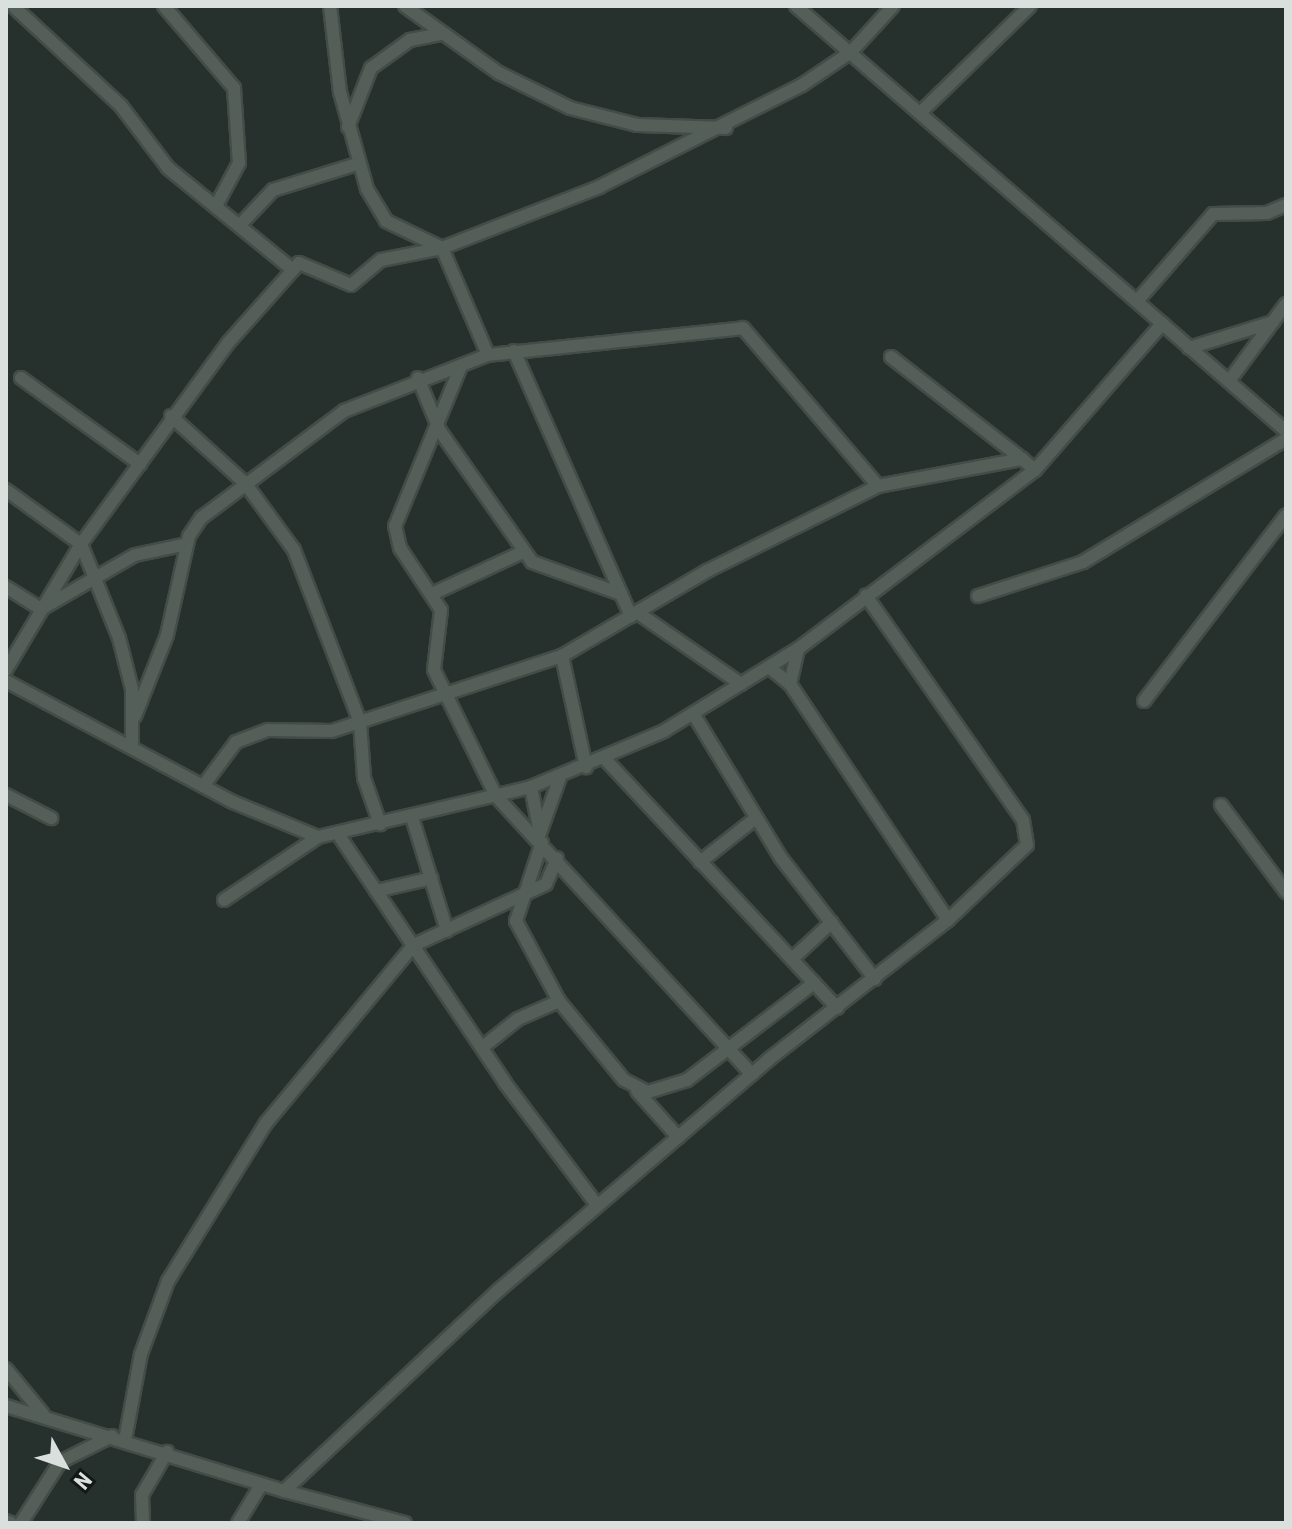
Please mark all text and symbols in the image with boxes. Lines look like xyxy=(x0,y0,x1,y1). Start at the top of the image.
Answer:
north arrow xyxy=(24,1425,104,1505)
text: N xyxy=(69,1468,97,1494)

